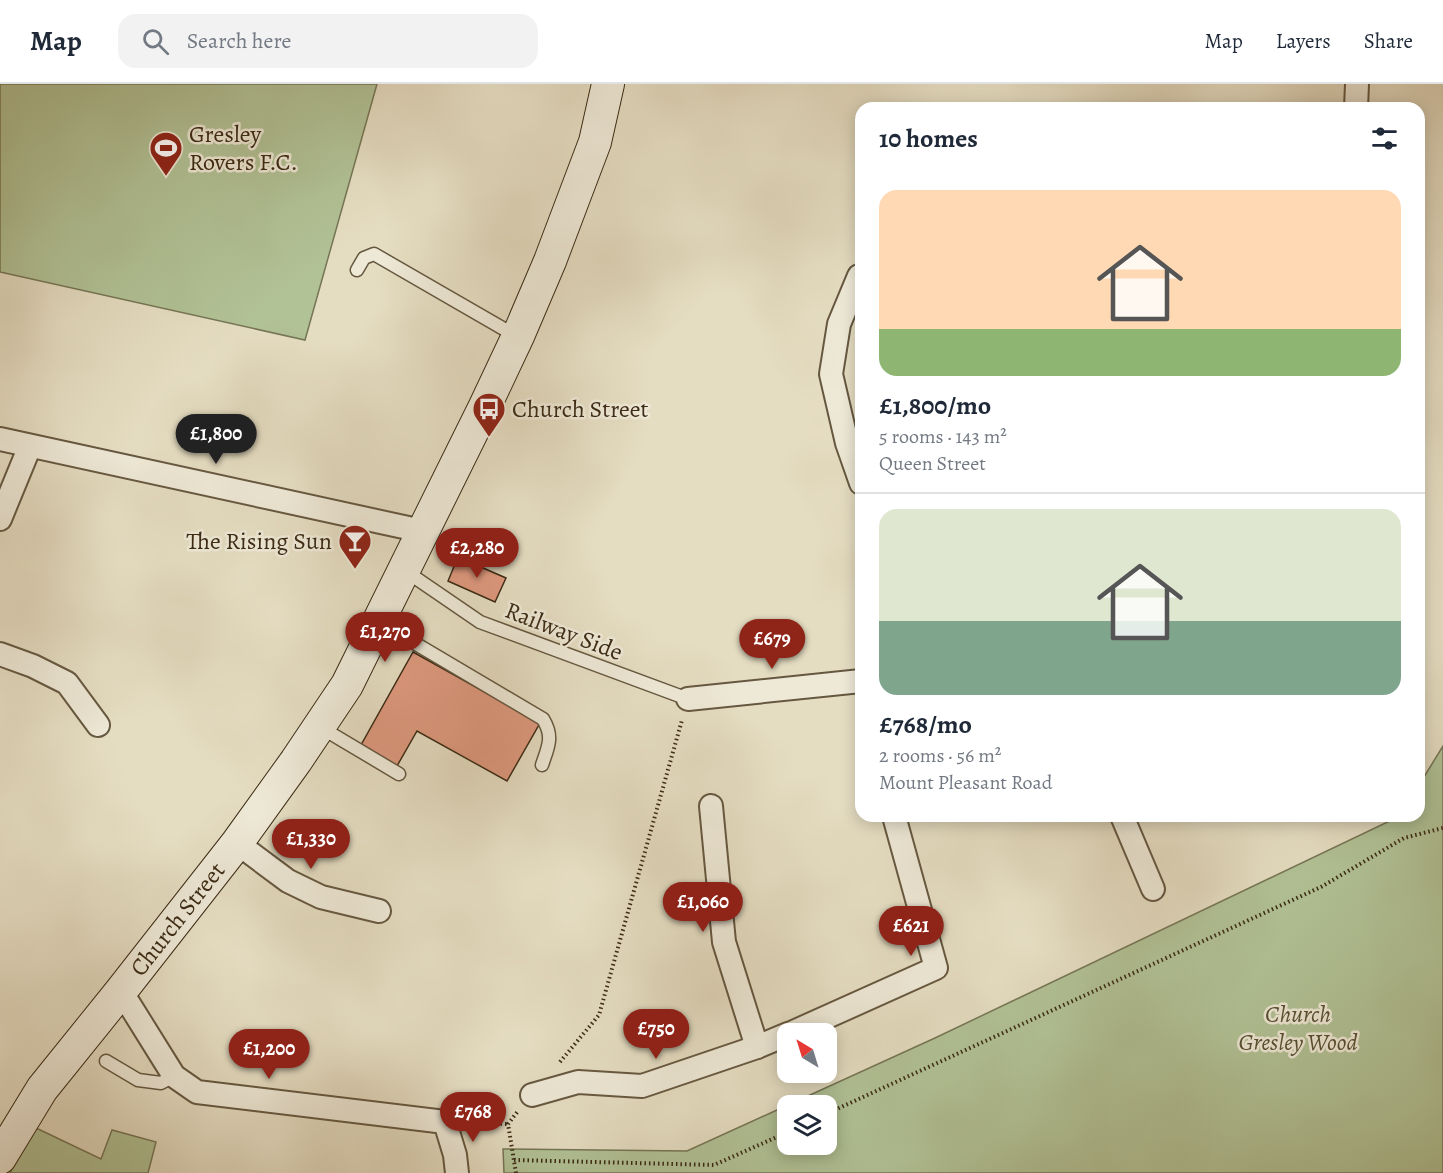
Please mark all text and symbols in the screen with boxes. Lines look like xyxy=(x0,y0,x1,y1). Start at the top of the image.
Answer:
search box xyxy=(118,14,538,68)
text: Map xyxy=(30,22,82,60)
icon: search xyxy=(139,25,172,58)
text: Search here xyxy=(187,26,291,56)
text: Map xyxy=(1204,27,1243,55)
text: Layers xyxy=(1276,27,1331,55)
text: Share xyxy=(1364,27,1413,55)
place label: Gresley Rovers F.C. xyxy=(189,118,298,178)
text: 10 homes xyxy=(879,121,978,156)
icon: filters xyxy=(1368,122,1401,155)
sports icon: Gresley Rovers F.C. xyxy=(148,130,184,177)
icon: home xyxy=(1086,229,1194,337)
text: £1,800/mo xyxy=(879,388,991,423)
bus stop icon: Church Street xyxy=(471,391,507,438)
place label: Church Street xyxy=(512,393,649,425)
pin: £1,800 xyxy=(167,414,265,465)
text: £1,800 xyxy=(190,420,242,447)
text: 5 rooms · 143 m² xyxy=(879,423,1007,450)
text: Queen Street xyxy=(879,450,986,477)
bar icon: The Rising Sun xyxy=(337,523,373,570)
place label: The Rising Sun xyxy=(186,525,332,557)
pin: £2,280 xyxy=(428,528,526,579)
text: £2,280 xyxy=(450,534,504,561)
icon: home xyxy=(1086,548,1194,656)
street label: Railway Side xyxy=(501,594,627,668)
pin: £1,270 xyxy=(336,612,434,663)
text: £1,270 xyxy=(359,618,411,645)
pin: £679 xyxy=(736,619,808,670)
text: £679 xyxy=(753,625,791,652)
text: £768/mo xyxy=(879,707,972,742)
text: 2 rooms · 56 m² xyxy=(879,742,1001,769)
text: Mount Pleasant Road xyxy=(879,769,1053,796)
pin: £1,330 xyxy=(262,819,360,870)
text: £1,330 xyxy=(286,825,336,852)
street label: Church Street xyxy=(123,855,232,983)
pin: £1,060 xyxy=(654,882,752,933)
text: £1,060 xyxy=(677,888,729,915)
pin: £621 xyxy=(875,906,947,957)
text: £621 xyxy=(893,912,929,939)
park label: Church Gresley Wood xyxy=(1238,998,1358,1058)
pin: £750 xyxy=(620,1009,692,1060)
text: £750 xyxy=(637,1015,675,1042)
north arrow xyxy=(777,1023,837,1083)
map controls xyxy=(777,1023,837,1155)
pin: £1,200 xyxy=(220,1029,318,1080)
text: £1,200 xyxy=(243,1035,295,1062)
pin: £768 xyxy=(437,1092,509,1143)
button: layers xyxy=(777,1095,837,1155)
text: £768 xyxy=(454,1098,492,1125)

